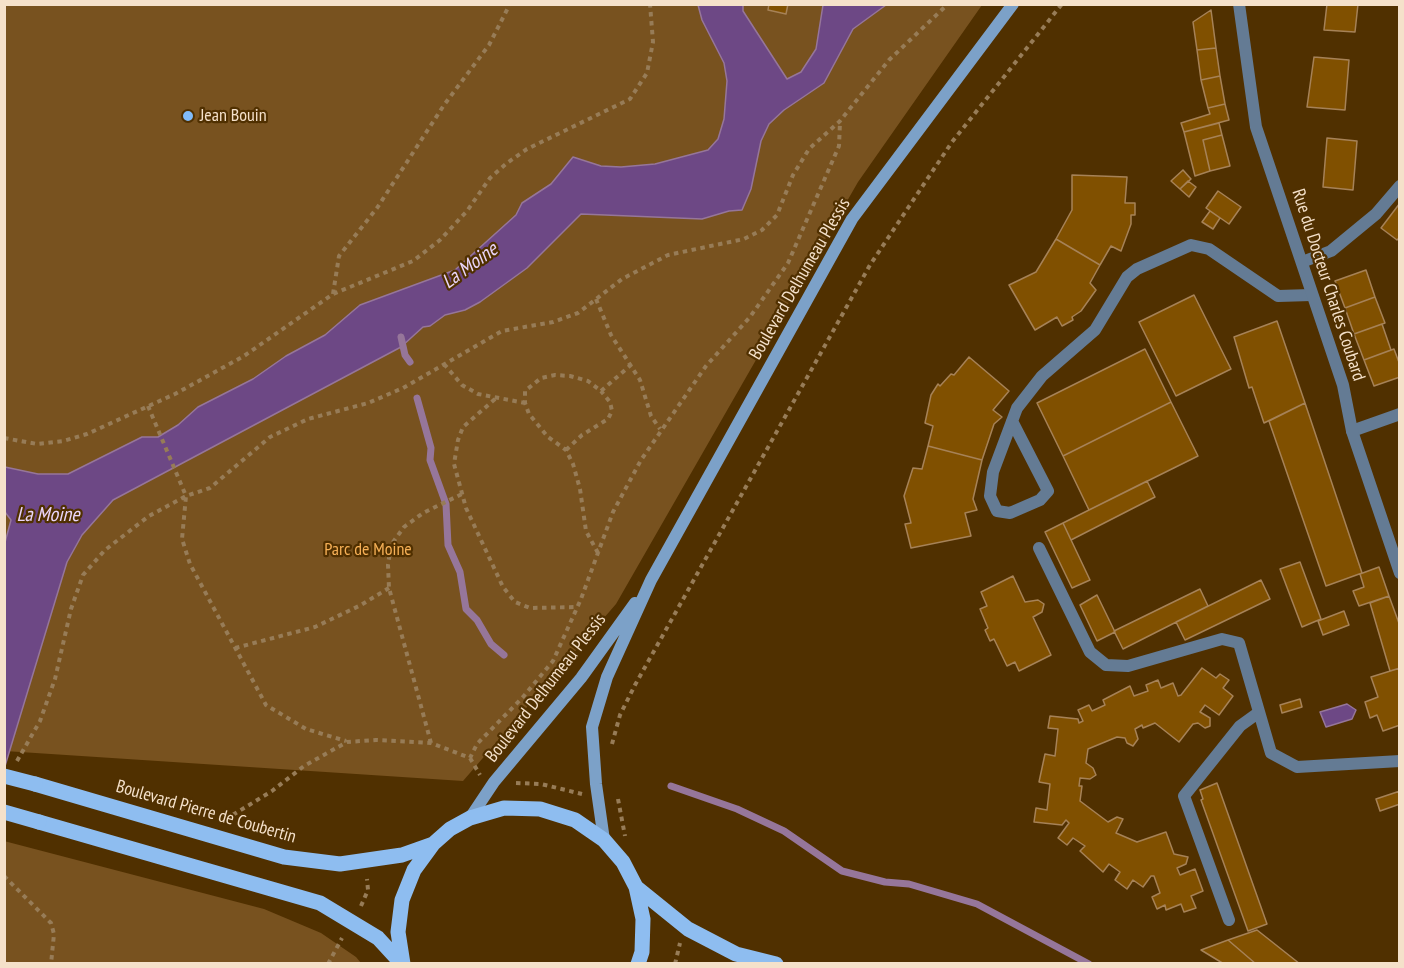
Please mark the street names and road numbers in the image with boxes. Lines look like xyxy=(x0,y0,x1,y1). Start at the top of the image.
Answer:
street label: Rue du Docteur Charles Coubard xyxy=(1287,186,1369,384)
street label: Boulevard Delhumeau Plessis xyxy=(745,194,855,364)
street label: Boulevard Delhumeau Plessis xyxy=(481,609,611,767)
street label: Boulevard Pierre de Coubertin xyxy=(113,776,299,848)

